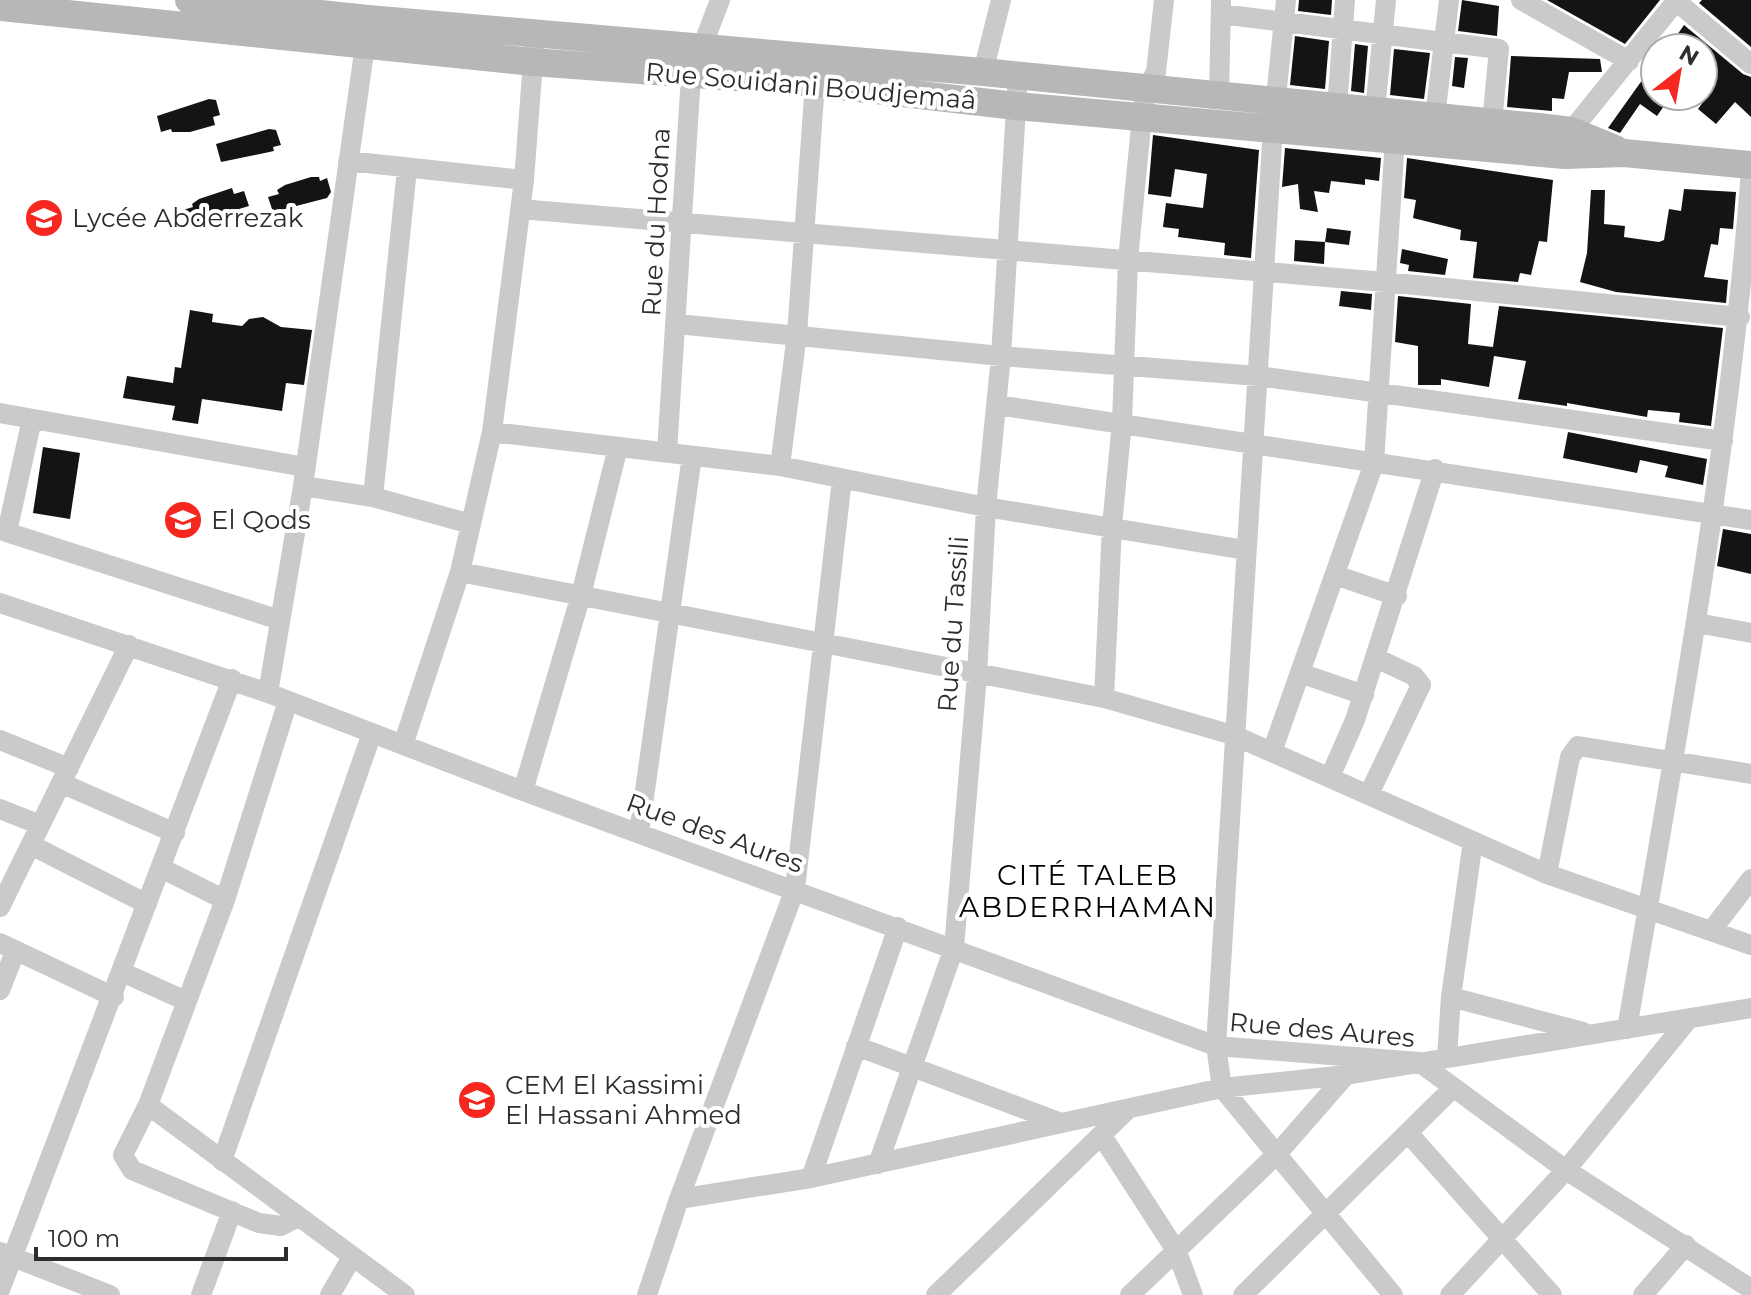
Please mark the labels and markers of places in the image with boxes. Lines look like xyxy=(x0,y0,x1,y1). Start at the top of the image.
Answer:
school or university icon: Lycée Abderrezak xyxy=(23,197,65,239)
place label: Lycée Abderrezak xyxy=(72,202,304,234)
school or university icon: El Qods xyxy=(162,499,204,541)
place label: El Qods xyxy=(211,504,311,536)
place label: CEM El Kassimi El Hassani Ahmed xyxy=(505,1069,742,1131)
school or university icon: CEM El Kassimi El Hassani Ahmed xyxy=(456,1079,498,1121)

